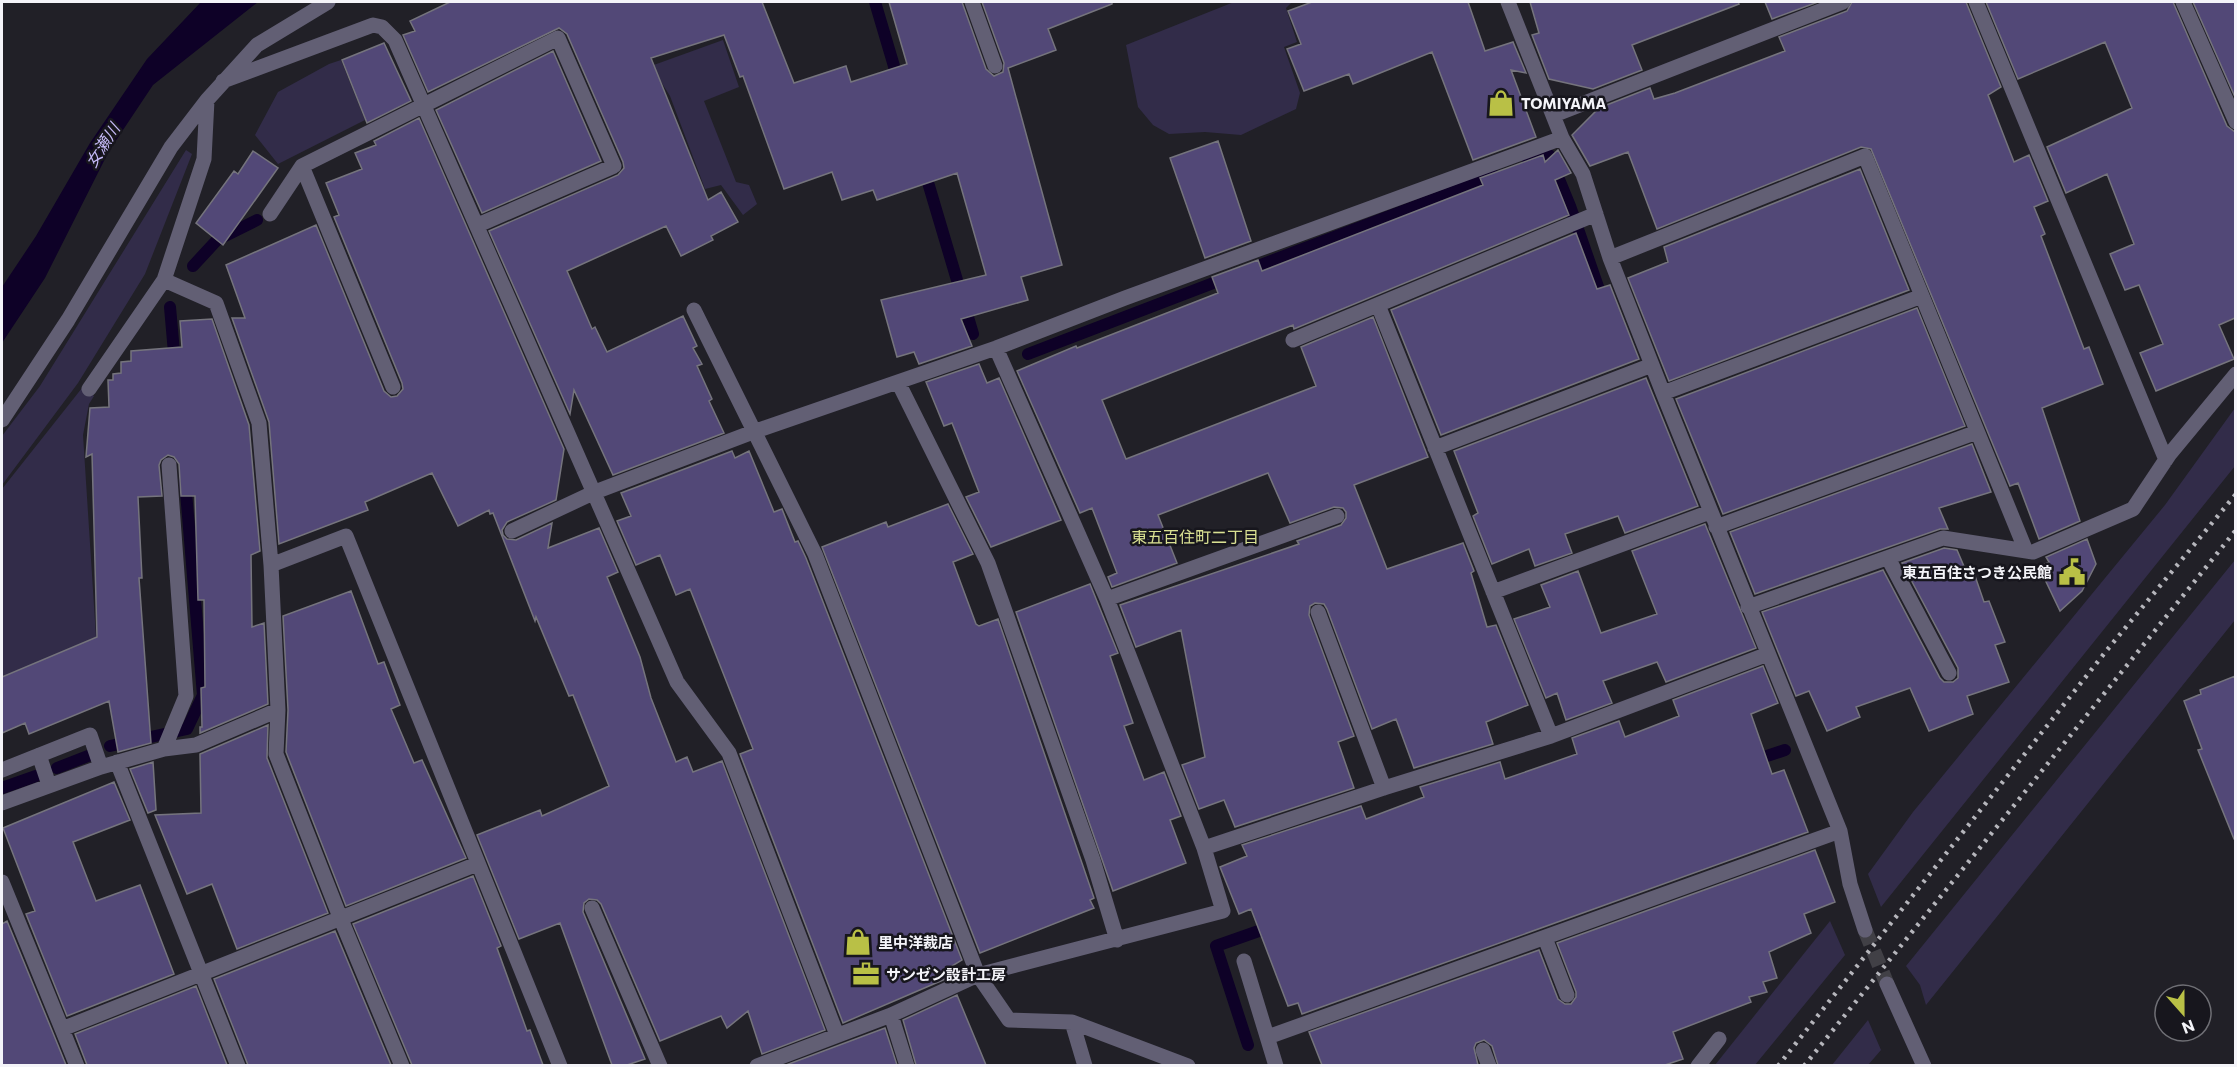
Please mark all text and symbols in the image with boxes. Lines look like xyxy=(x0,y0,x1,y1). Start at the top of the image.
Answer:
shop icon: TOMIYAMA xyxy=(1486,88,1516,118)
place label: TOMIYAMA xyxy=(1521,94,1606,112)
water label: 女瀬川 xyxy=(81,118,124,170)
district label: 東五百住町二丁目 xyxy=(1131,527,1259,546)
public building icon: 東五百住さつき公民館 xyxy=(2057,557,2087,587)
place label: 東五百住さつき公民館 xyxy=(1902,563,2052,581)
shop icon: 里中洋裁店 xyxy=(843,927,873,957)
place label: 里中洋裁店 xyxy=(878,933,953,951)
office icon: サンゼン設計工房 xyxy=(851,959,881,989)
place label: サンゼン設計工房 xyxy=(886,965,1006,983)
north arrow xyxy=(2153,983,2213,1043)
text: N xyxy=(2180,1016,2198,1038)

